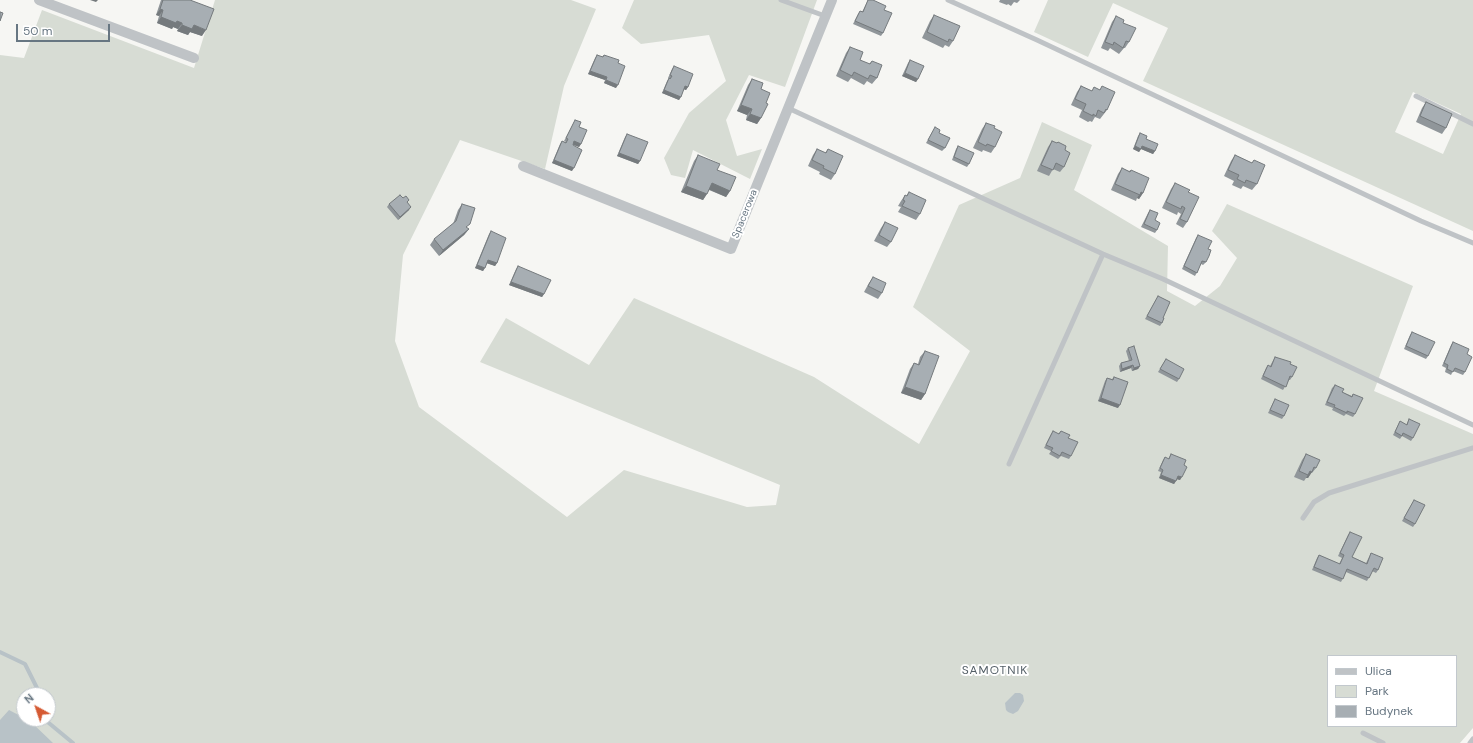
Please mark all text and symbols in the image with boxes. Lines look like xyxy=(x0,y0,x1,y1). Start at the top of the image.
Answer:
scale bar xyxy=(18,16,112,42)
text: 50 m xyxy=(23,23,52,39)
street label: Spacerowa xyxy=(730,188,760,240)
legend xyxy=(1327,655,1457,727)
text: Ulica xyxy=(1365,663,1392,679)
district label: SAMOTNIK xyxy=(962,664,1028,678)
text: Park xyxy=(1365,683,1389,699)
north arrow xyxy=(16,687,56,727)
text: N xyxy=(21,691,37,707)
text: Budynek xyxy=(1365,703,1413,719)

